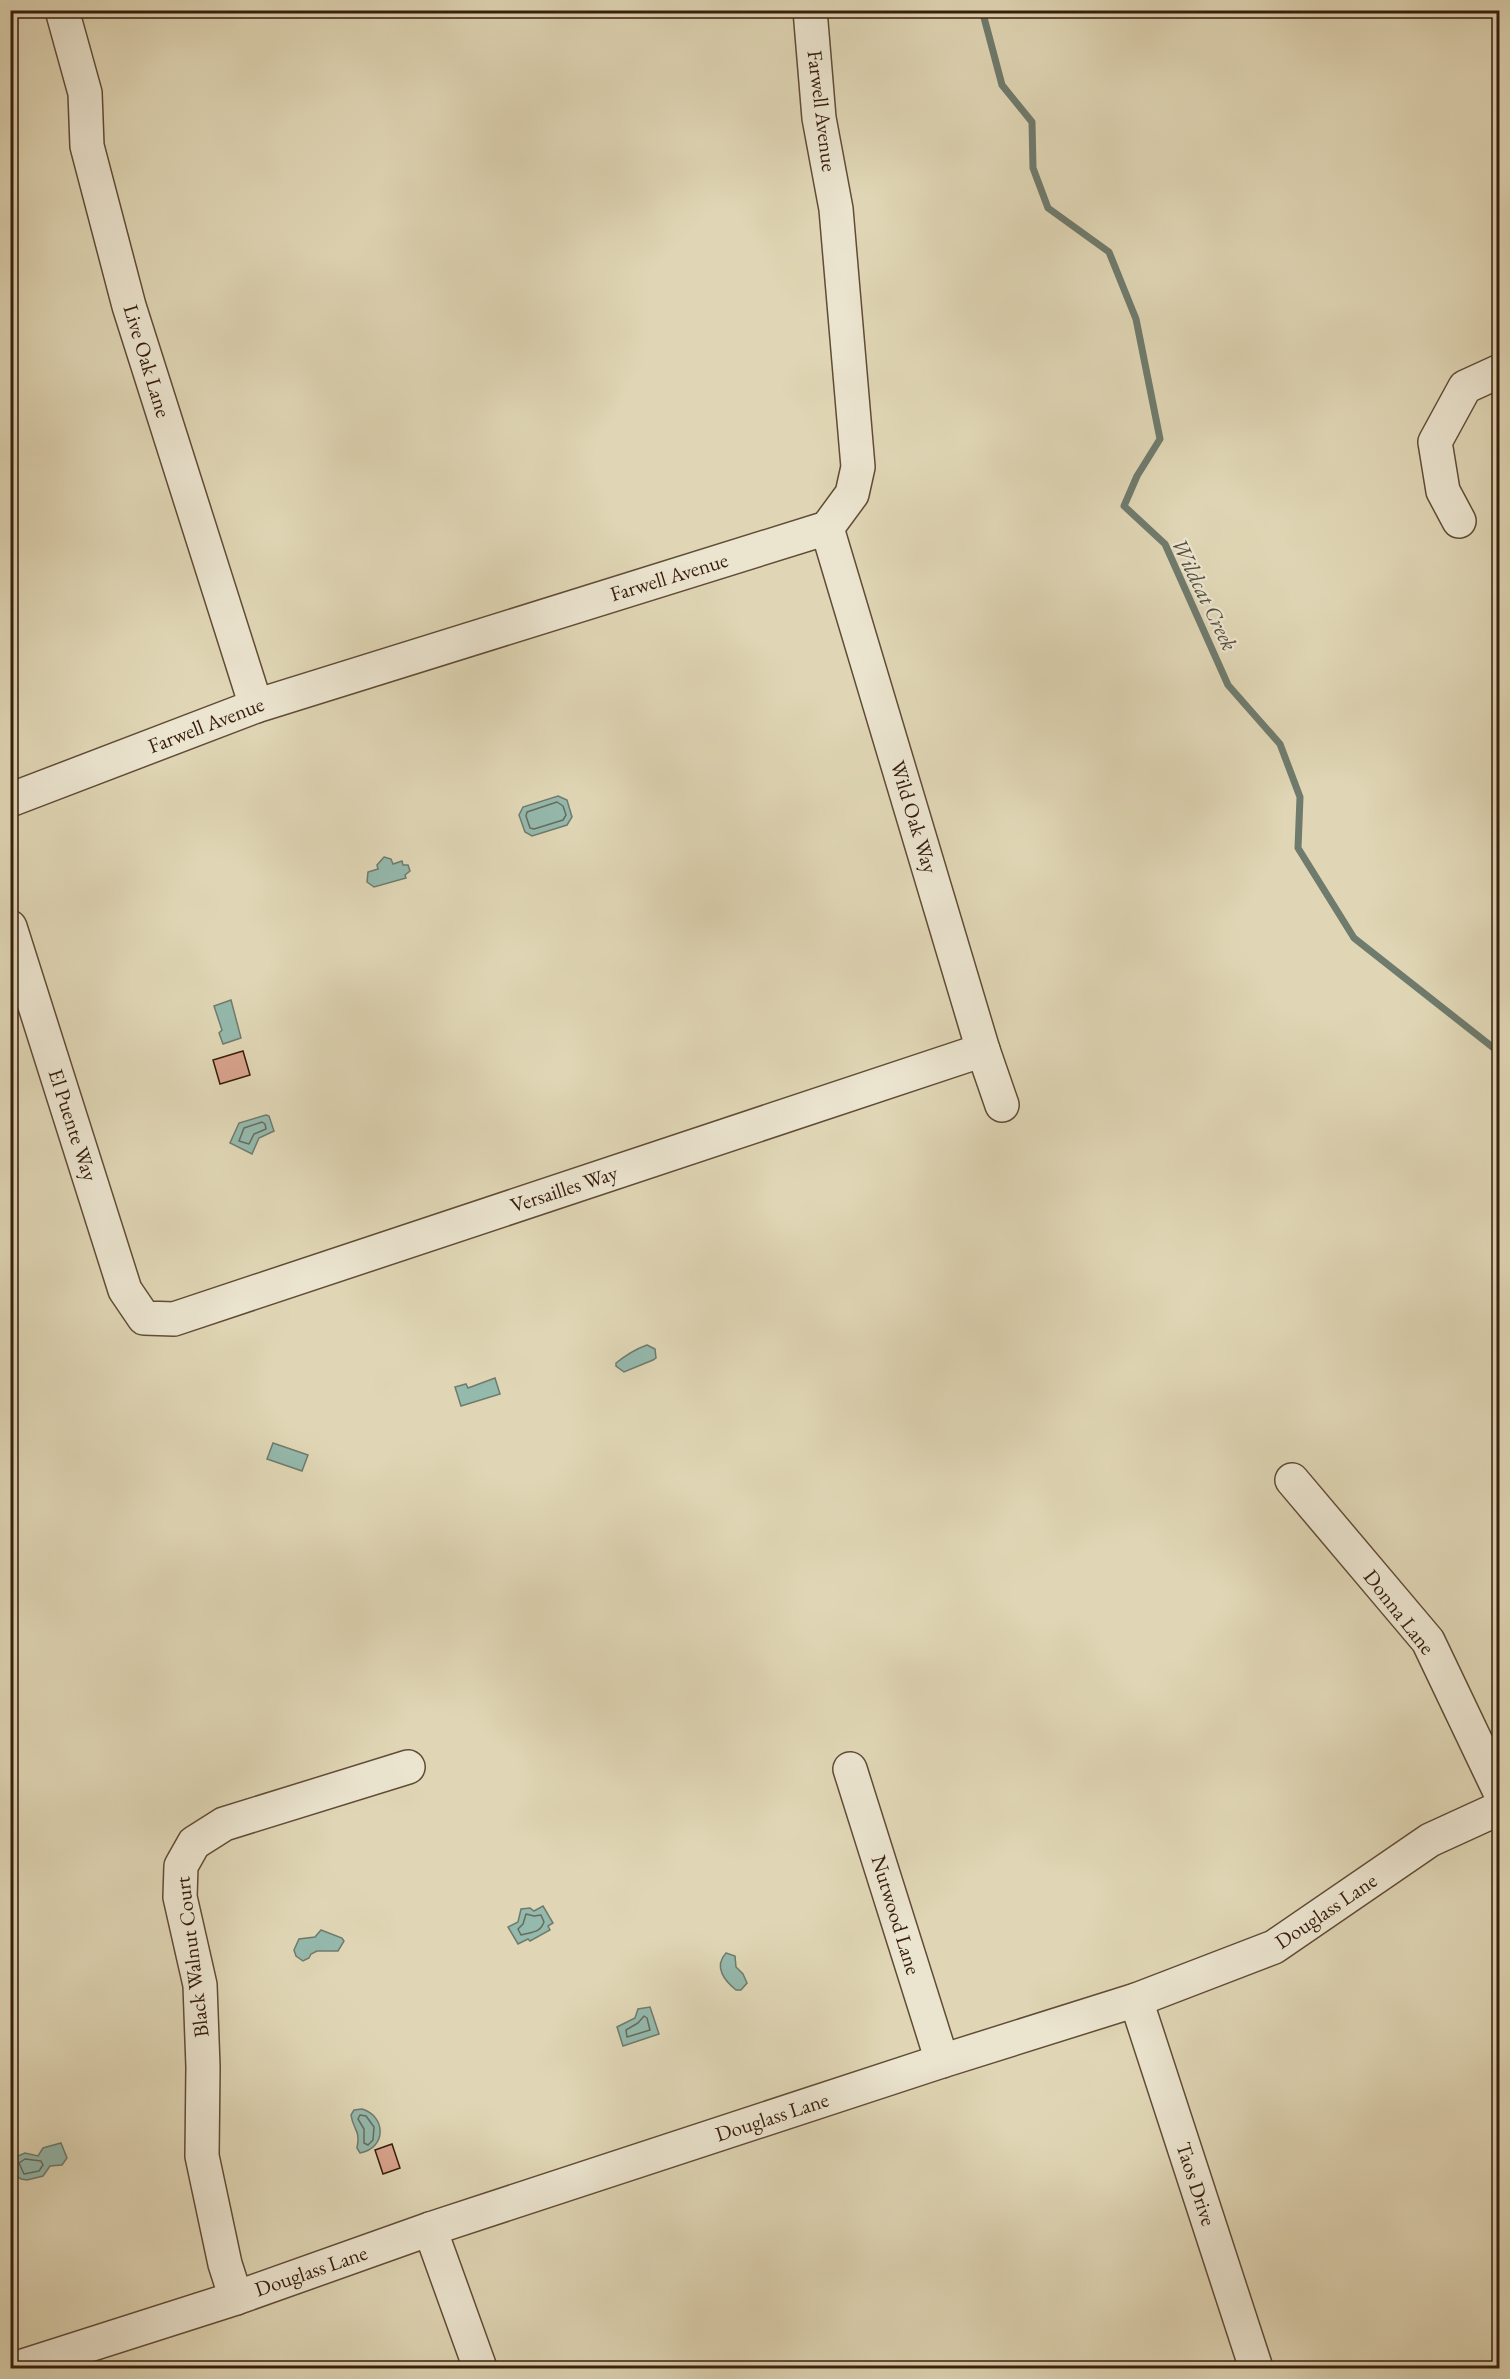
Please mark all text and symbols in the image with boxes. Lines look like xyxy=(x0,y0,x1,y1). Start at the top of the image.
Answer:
street label: Farwell Avenue xyxy=(802,49,843,173)
street label: Live Oak Lane xyxy=(117,301,177,421)
water label: Wildcat Creek xyxy=(1165,533,1244,655)
street label: Farwell Avenue xyxy=(607,546,731,607)
street label: Farwell Avenue xyxy=(144,690,268,759)
street label: Wild Oak Way xyxy=(884,757,945,877)
street label: El Puente Way xyxy=(43,1065,105,1185)
street label: Versailles Way xyxy=(507,1158,622,1219)
street label: Donna Lane xyxy=(1358,1564,1441,1660)
street label: Nutwood Lane xyxy=(865,1852,927,1978)
street label: Douglass Lane xyxy=(1269,1867,1382,1955)
street label: Black Walnut Court xyxy=(168,1875,215,2039)
street label: Douglass Lane xyxy=(712,2086,832,2148)
street label: Taos Drive xyxy=(1170,2139,1223,2229)
street label: Douglass Lane xyxy=(251,2239,371,2302)

